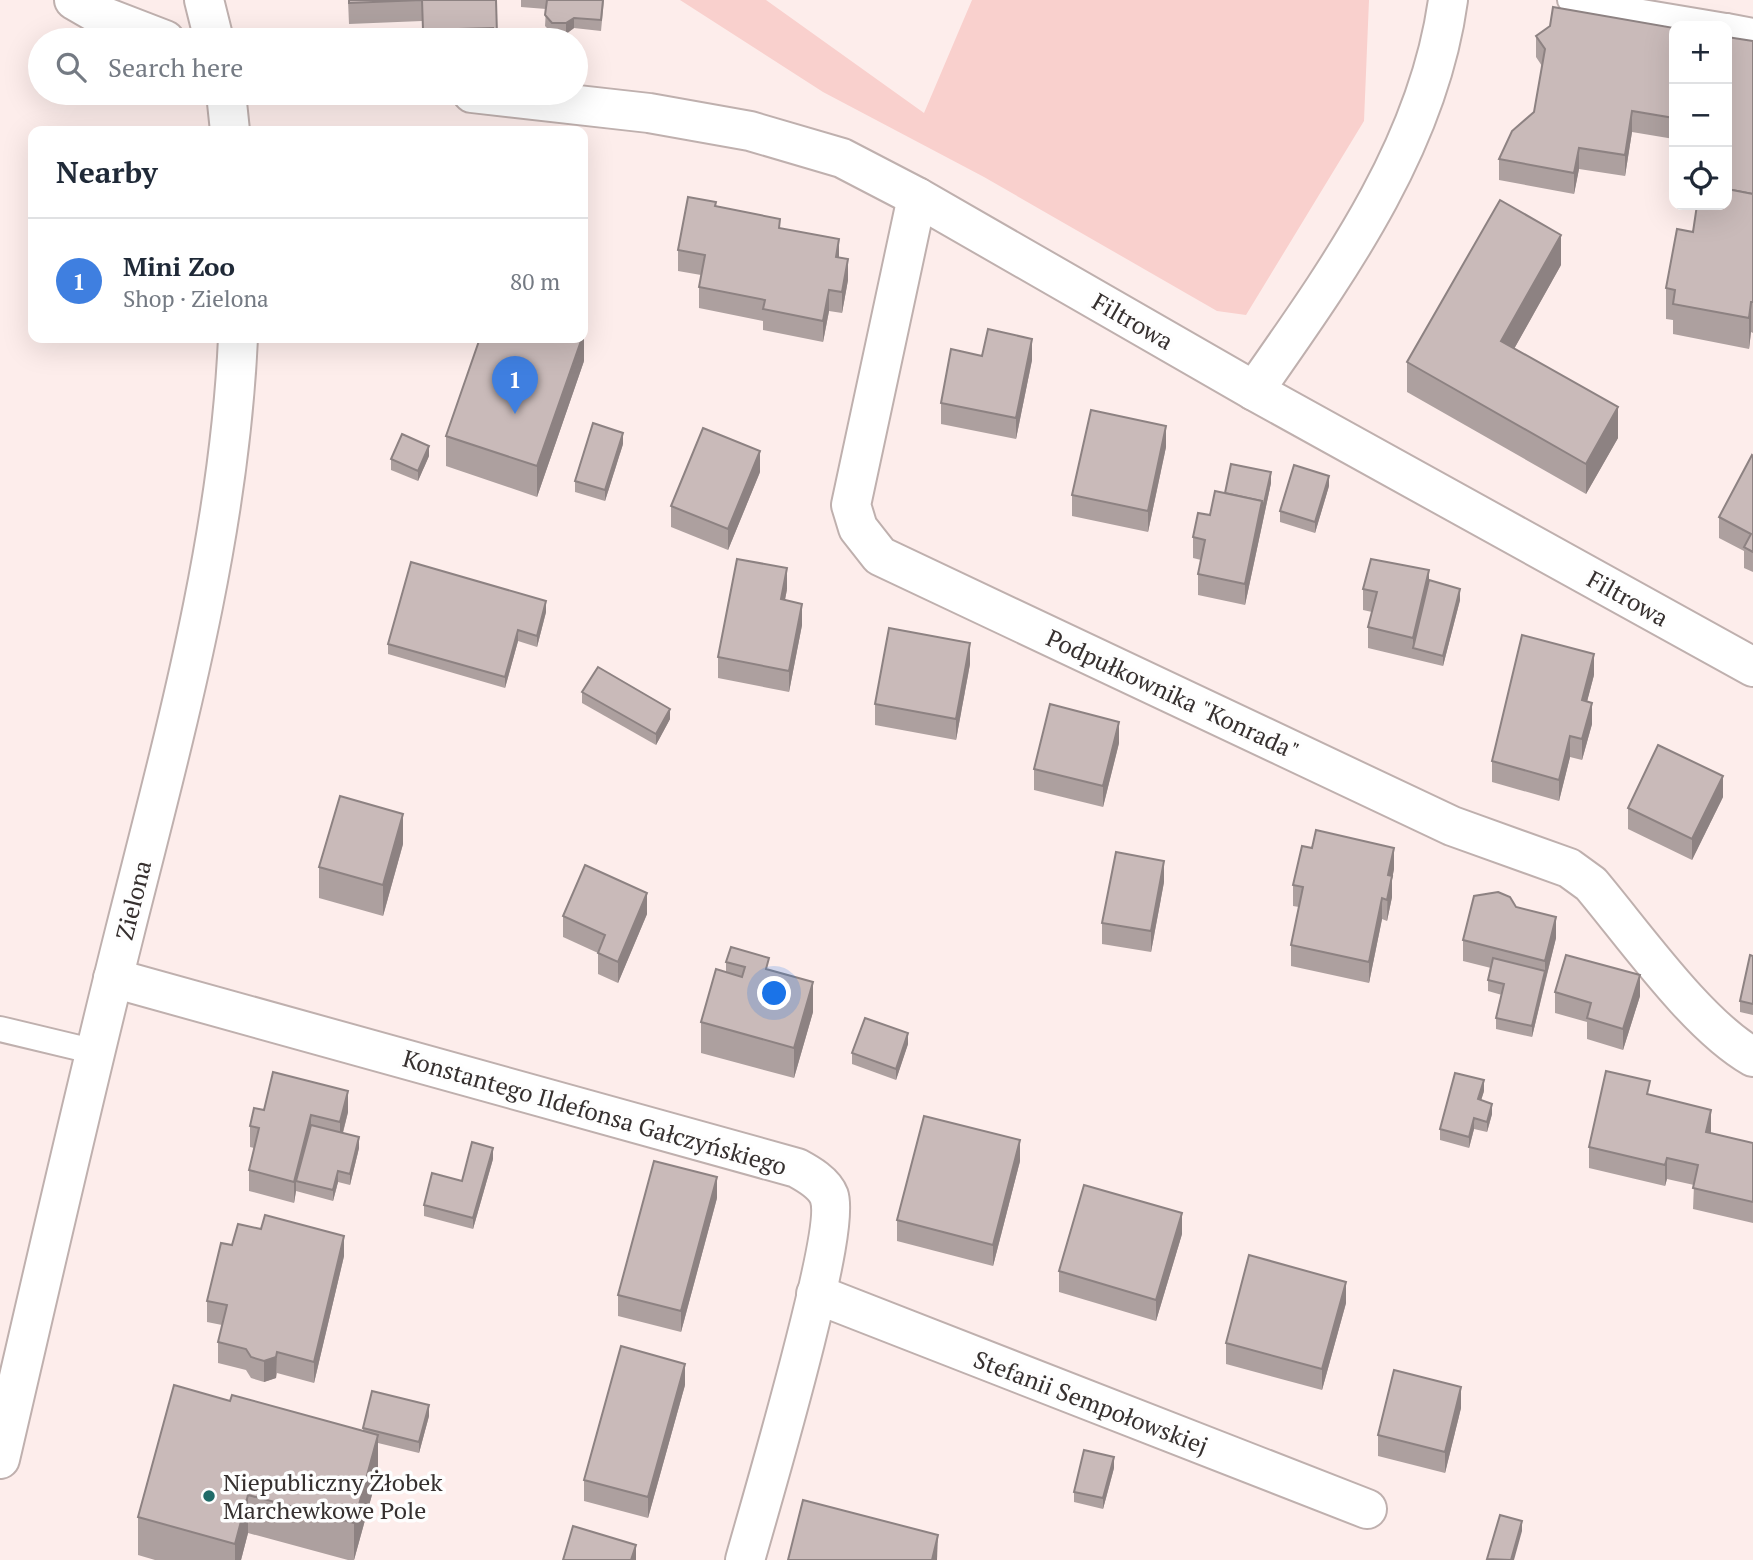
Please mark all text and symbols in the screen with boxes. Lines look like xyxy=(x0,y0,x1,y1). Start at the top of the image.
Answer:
map controls xyxy=(1669,21,1732,210)
button: + xyxy=(1669,21,1732,84)
search box xyxy=(28,28,588,105)
icon: search xyxy=(52,48,90,86)
text: Search here xyxy=(108,50,243,84)
button: − xyxy=(1669,84,1732,147)
button: locate xyxy=(1669,147,1732,210)
text: Nearby xyxy=(56,152,158,192)
text: Mini Zoo xyxy=(123,249,235,283)
text: 1 xyxy=(73,266,86,297)
text: 80 m xyxy=(510,266,560,297)
text: Shop · Zielona xyxy=(123,283,269,314)
street label: Filtrowa xyxy=(1087,285,1179,357)
pin: 1 xyxy=(492,356,538,414)
street label: Filtrowa xyxy=(1582,563,1674,633)
street label: Podpułkownika "Konrada" xyxy=(1041,621,1305,767)
street label: Zielona xyxy=(108,857,158,943)
your location xyxy=(757,976,791,1010)
street label: Konstantego Ildefonsa Gałczyńskiego xyxy=(399,1042,791,1182)
street label: Stefanii Sempołowskiej xyxy=(969,1343,1213,1461)
place label: Niepubliczny Żłobek Marchewkowe Pole xyxy=(223,1466,443,1526)
marker: Niepubliczny Żłobek Marchewkowe Pole xyxy=(201,1488,217,1504)

